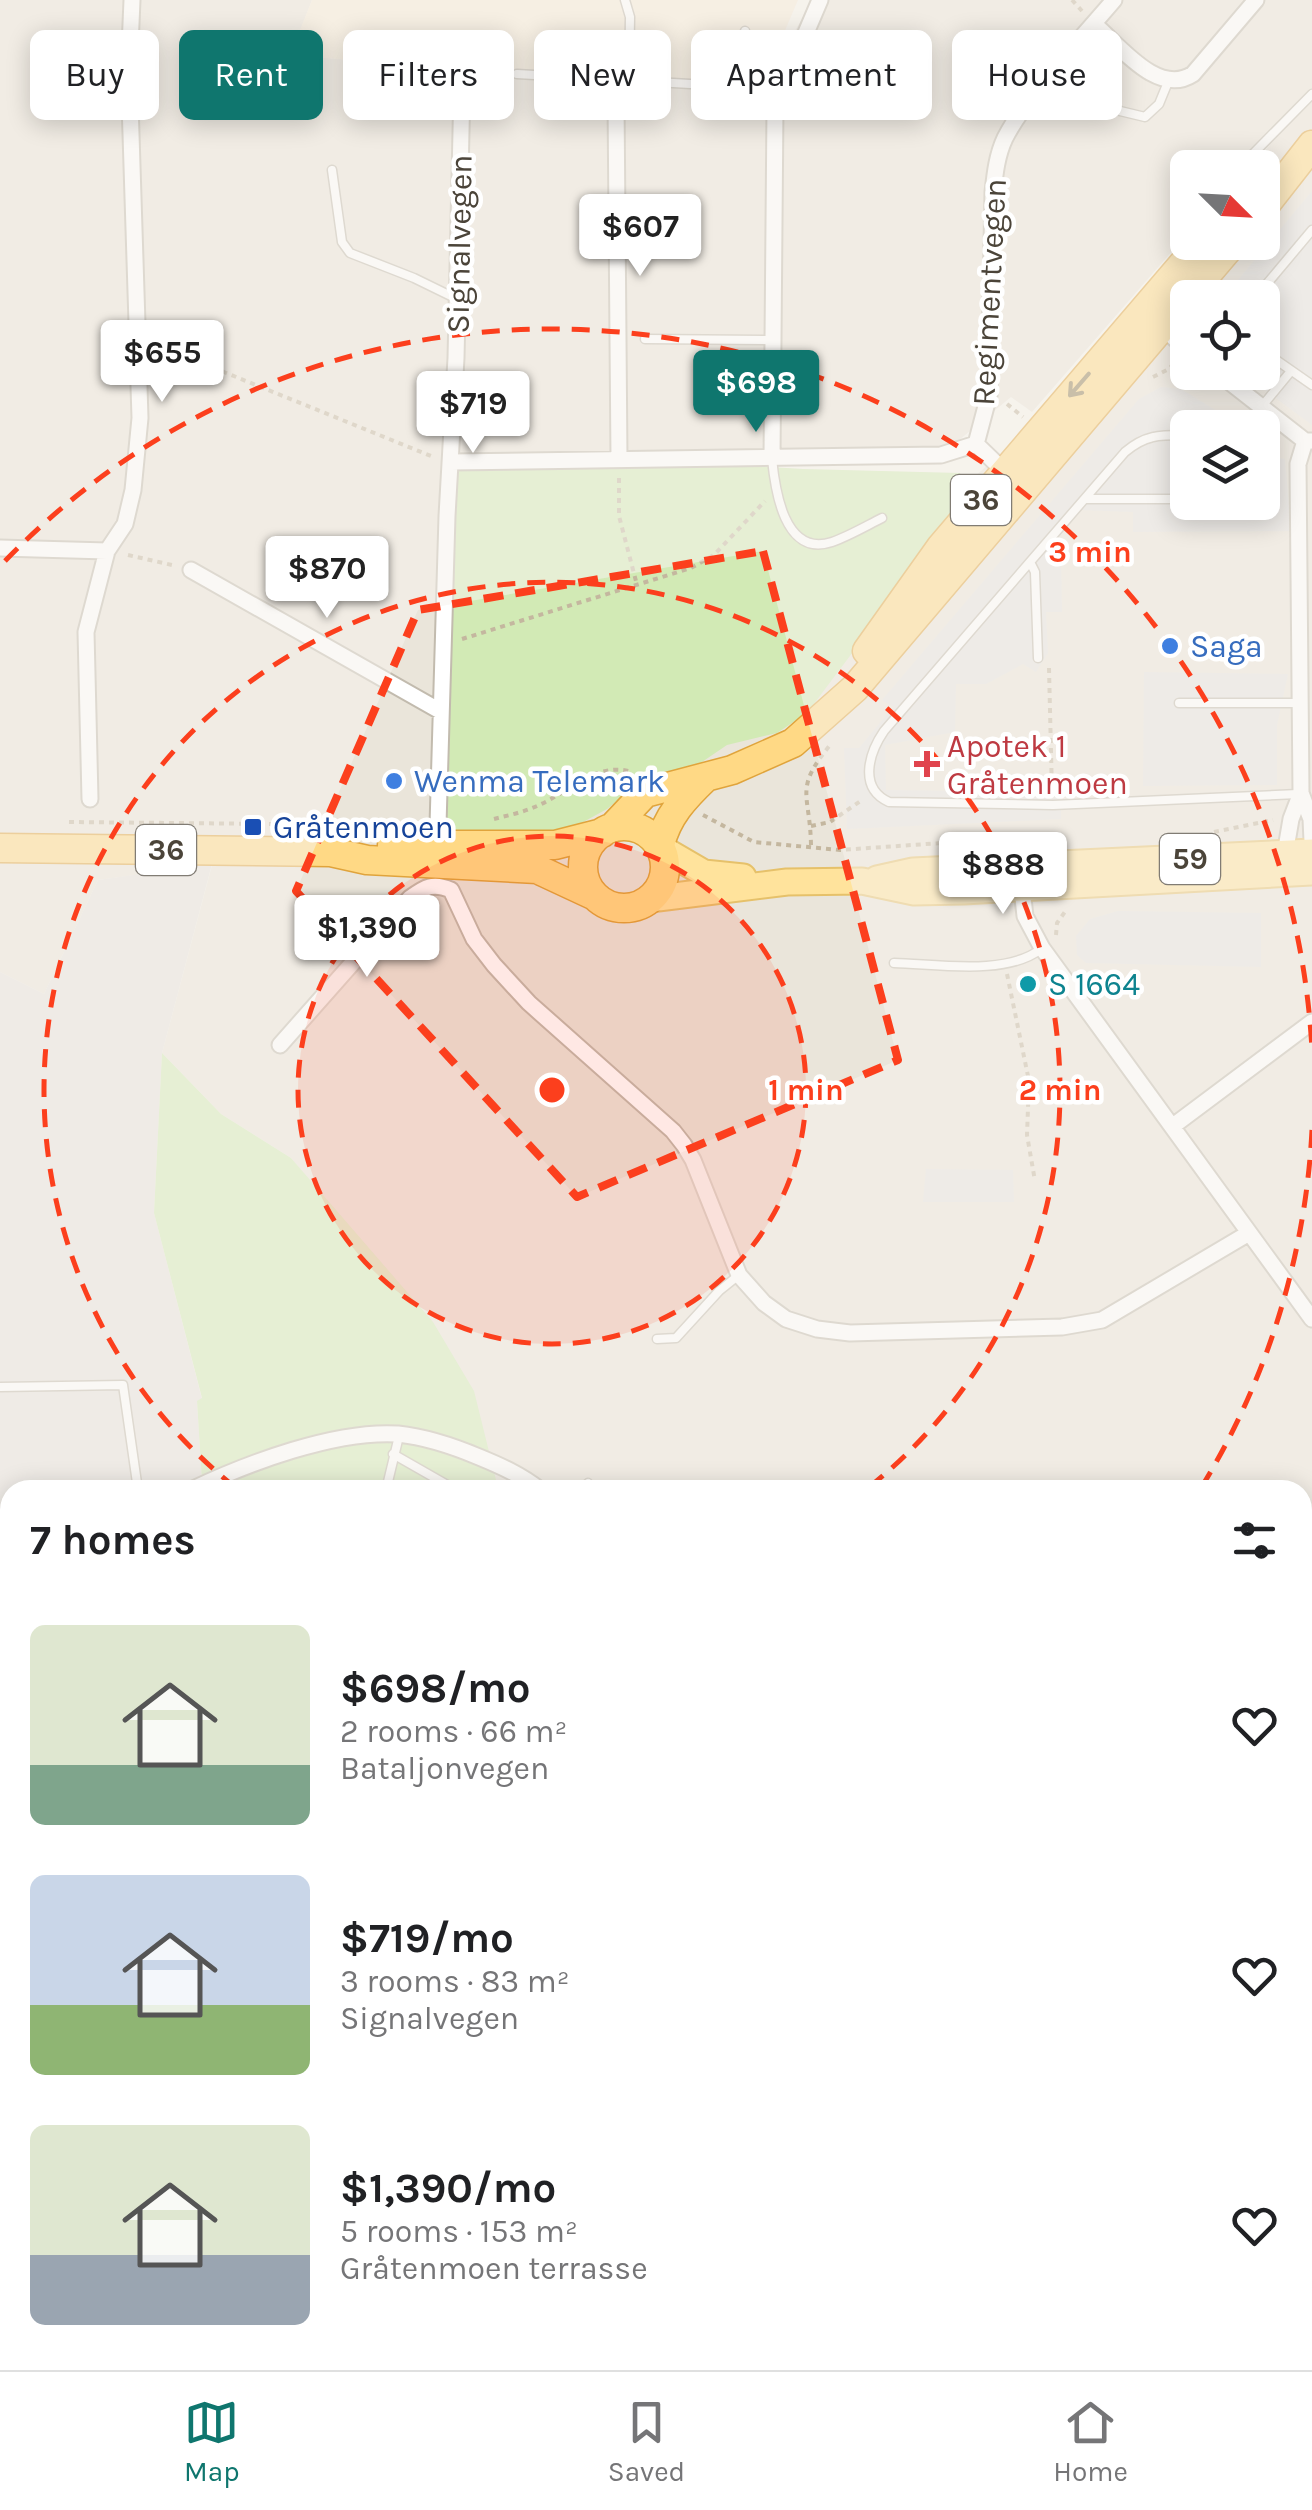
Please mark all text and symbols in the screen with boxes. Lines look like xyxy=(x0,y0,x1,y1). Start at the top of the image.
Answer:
chip: Buy xyxy=(30,30,159,120)
chip: Rent xyxy=(179,30,323,120)
chip: Filters xyxy=(343,30,514,120)
chip: New xyxy=(534,30,671,120)
chip: Apartment xyxy=(691,30,932,120)
chip: House xyxy=(952,30,1122,120)
north arrow xyxy=(1170,150,1280,260)
map controls xyxy=(1170,150,1280,520)
street label: Signalvegen xyxy=(439,154,480,334)
street label: Regimentvegen xyxy=(965,177,1014,407)
pin: $607 xyxy=(581,194,699,279)
text: $607 xyxy=(601,208,679,245)
button: locate xyxy=(1170,280,1280,390)
pin: $655 xyxy=(103,320,221,405)
text: $655 xyxy=(123,334,201,371)
pin: $698 xyxy=(697,350,815,435)
text: $698 xyxy=(715,364,797,401)
pin: $719 xyxy=(414,371,532,456)
one-way arrow xyxy=(1069,372,1091,398)
text: $719 xyxy=(439,385,507,422)
button: layers xyxy=(1170,410,1280,520)
road number: 36 xyxy=(951,475,1011,525)
text: 3 min xyxy=(1048,534,1132,570)
pin: $870 xyxy=(268,536,386,621)
text: $870 xyxy=(288,550,366,587)
place label: Saga xyxy=(1190,628,1263,665)
marker: Saga xyxy=(1159,635,1181,657)
place label: Apotek 1 Gråtenmoen xyxy=(947,728,1128,802)
marker: Apotek 1 Gråtenmoen xyxy=(916,753,938,775)
place label: Wenma Telemark xyxy=(414,763,665,800)
marker: Wenma Telemark xyxy=(383,770,405,792)
place label: Gråtenmoen xyxy=(273,809,454,846)
marker: Gråtenmoen xyxy=(242,816,264,838)
road number: 36 xyxy=(136,825,196,875)
pin: $888 xyxy=(944,832,1062,917)
road number: 59 xyxy=(1160,834,1220,884)
text: $888 xyxy=(961,846,1045,883)
pin: $1,390 xyxy=(286,895,448,980)
text: $1,390 xyxy=(316,909,418,946)
place label: S 1664 xyxy=(1048,966,1140,1003)
marker: S 1664 xyxy=(1017,973,1039,995)
centre of rings xyxy=(534,1072,570,1108)
text: 1 min xyxy=(768,1072,844,1108)
text: 2 min xyxy=(1019,1072,1101,1108)
icon: filters xyxy=(1227,1513,1282,1568)
text: 7 homes xyxy=(30,1515,196,1565)
text: $698/mo xyxy=(340,1663,531,1713)
icon: home xyxy=(110,1665,230,1785)
icon: heart xyxy=(1227,1698,1282,1753)
text: 2 rooms · 66 m² xyxy=(340,1713,567,1750)
text: Bataljonvegen xyxy=(340,1750,549,1787)
text: $719/mo xyxy=(340,1913,514,1963)
icon: home xyxy=(110,1915,230,2035)
icon: heart xyxy=(1227,1948,1282,2003)
text: 3 rooms · 83 m² xyxy=(340,1963,570,2000)
text: Signalvegen xyxy=(340,2000,519,2037)
text: $1,390/mo xyxy=(340,2163,556,2213)
icon: home xyxy=(110,2165,230,2285)
icon: heart xyxy=(1227,2198,1282,2253)
text: 5 rooms · 153 m² xyxy=(340,2213,578,2250)
text: Gråtenmoen terrasse xyxy=(340,2250,648,2287)
tab: Map xyxy=(184,2395,240,2488)
tab: Saved xyxy=(608,2395,685,2488)
tab: Home xyxy=(1053,2395,1128,2488)

